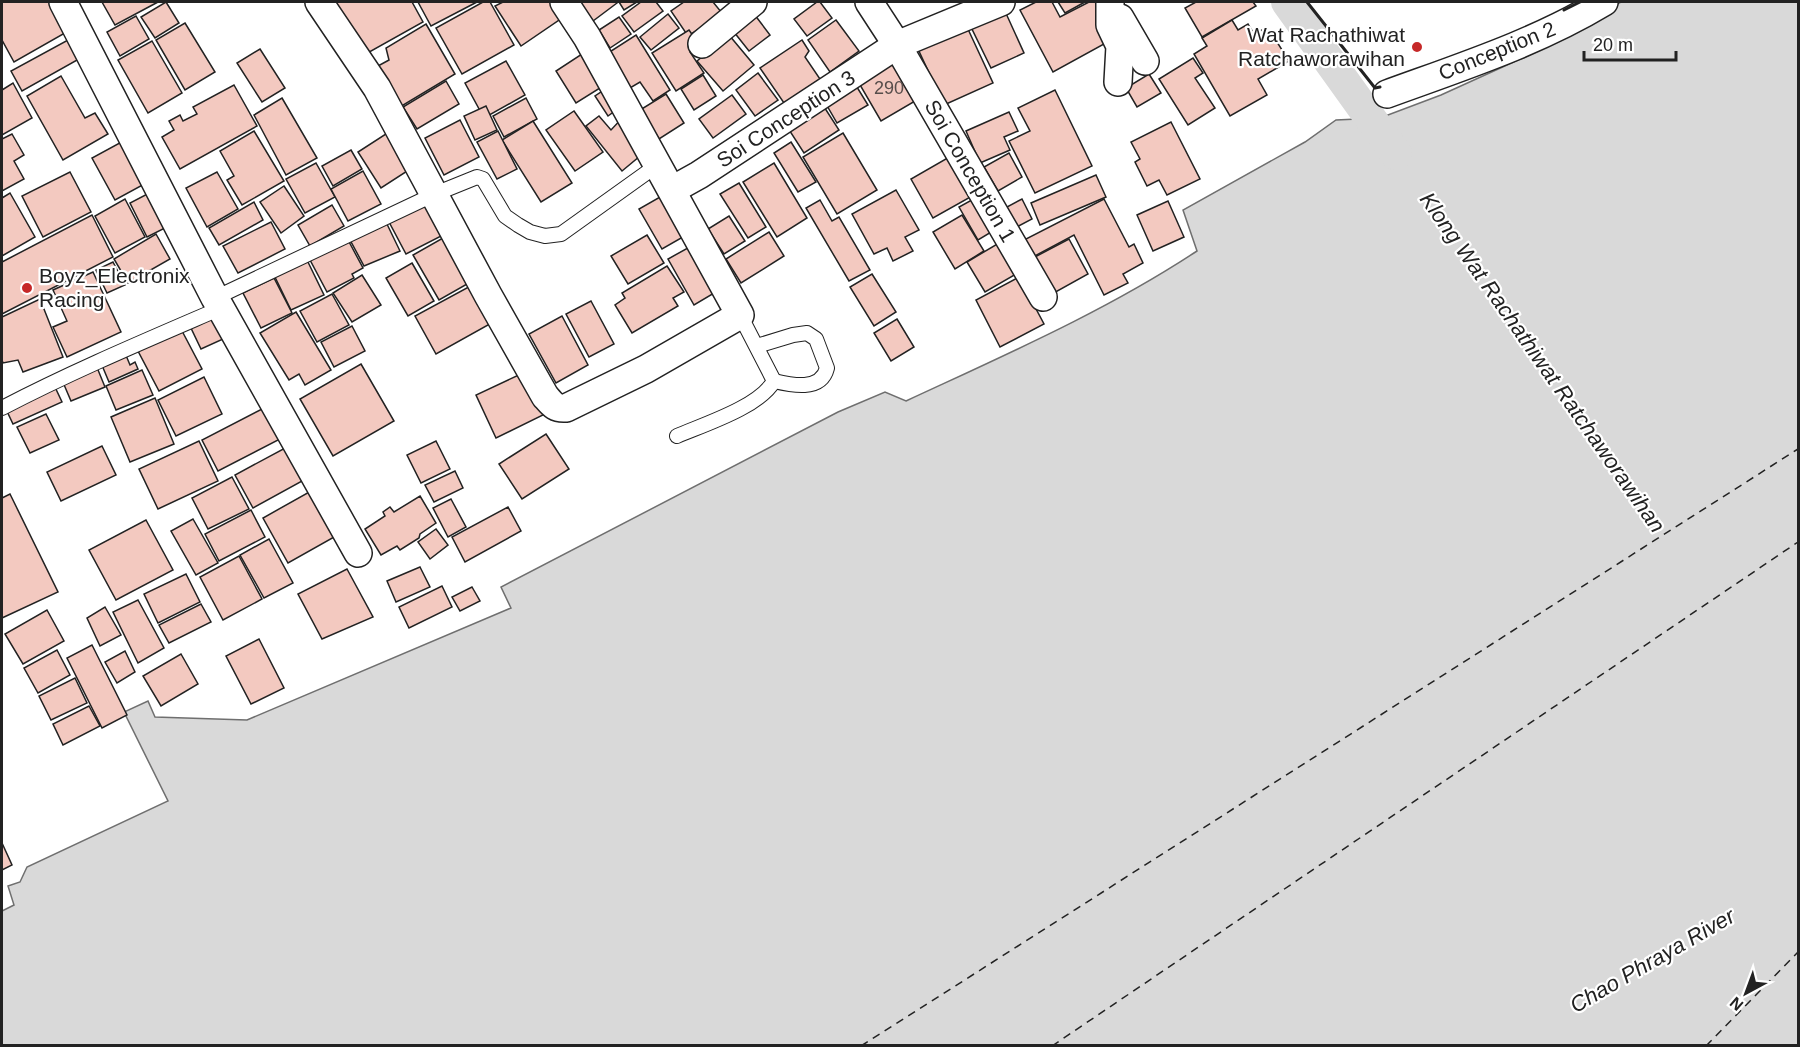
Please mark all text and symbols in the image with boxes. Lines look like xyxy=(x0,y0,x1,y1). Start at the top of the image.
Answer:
street label: Conception 2 xyxy=(1435,17,1558,84)
place label: Wat Rachathiwat Ratchaworawihan xyxy=(1238,23,1405,70)
scale bar xyxy=(1584,24,1676,62)
text: 20 m xyxy=(1593,35,1633,55)
marker: Wat Rachathiwat Ratchaworawihan xyxy=(1410,40,1424,54)
street label: Soi Conception 3 xyxy=(712,65,859,172)
house number: 290 xyxy=(874,78,904,98)
street label: Soi Conception 1 xyxy=(920,96,1020,246)
water label: Klong Wat Rachathiwat Ratchaworawihan xyxy=(1415,187,1670,537)
place label: Boyz_Electronix Racing xyxy=(39,264,190,311)
marker: Boyz_Electronix Racing xyxy=(20,281,34,295)
water label: Chao Phraya River xyxy=(1566,902,1740,1018)
north arrow xyxy=(1716,963,1776,1023)
text: N xyxy=(1727,994,1746,1014)

